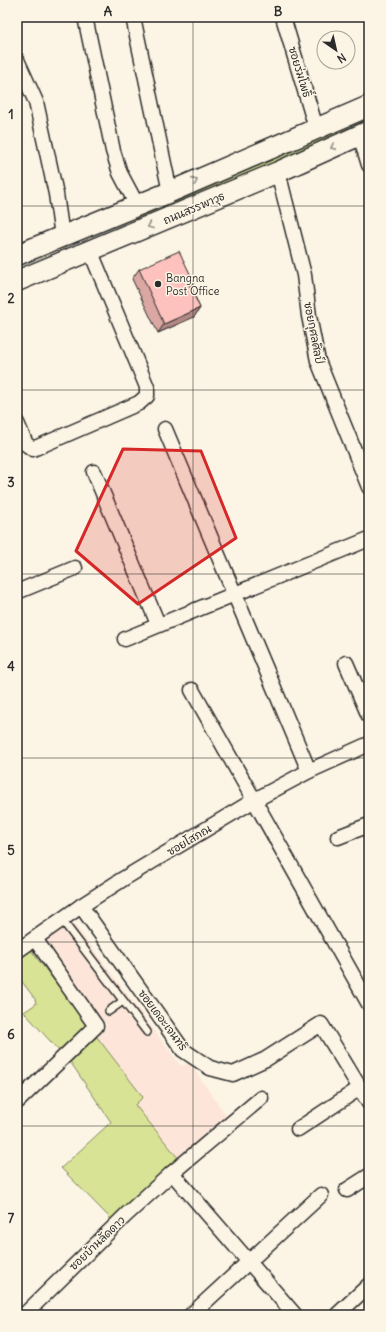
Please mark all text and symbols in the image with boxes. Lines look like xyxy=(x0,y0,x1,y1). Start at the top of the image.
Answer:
text: A xyxy=(104,3,113,20)
text: B xyxy=(274,3,283,20)
north arrow xyxy=(316,30,356,70)
street label: ซอยร่มโพธิ์ xyxy=(286,43,319,99)
text: N xyxy=(335,50,349,66)
text: 1 xyxy=(8,106,14,123)
one-way arrow xyxy=(330,142,338,150)
one-way arrow xyxy=(191,178,199,186)
street label: ถนนสรรพาวุธ xyxy=(161,189,228,229)
one-way arrow xyxy=(146,222,153,230)
place label: Bangna Post Office xyxy=(166,271,219,298)
marker: Bangna Post Office xyxy=(153,279,163,289)
text: 2 xyxy=(7,290,15,307)
street label: ซอยกุศลศิลป์ xyxy=(299,300,328,366)
text: 3 xyxy=(7,474,15,491)
text: 4 xyxy=(7,658,15,675)
street label: ซอยโสภณ xyxy=(164,820,214,859)
text: 5 xyxy=(7,842,15,859)
street label: ซอยเดอะเจนทริ xyxy=(135,987,191,1054)
text: 6 xyxy=(7,1026,15,1043)
text: 7 xyxy=(8,1210,15,1227)
street label: ซอยบ้านลัดดาว xyxy=(66,1213,128,1273)

